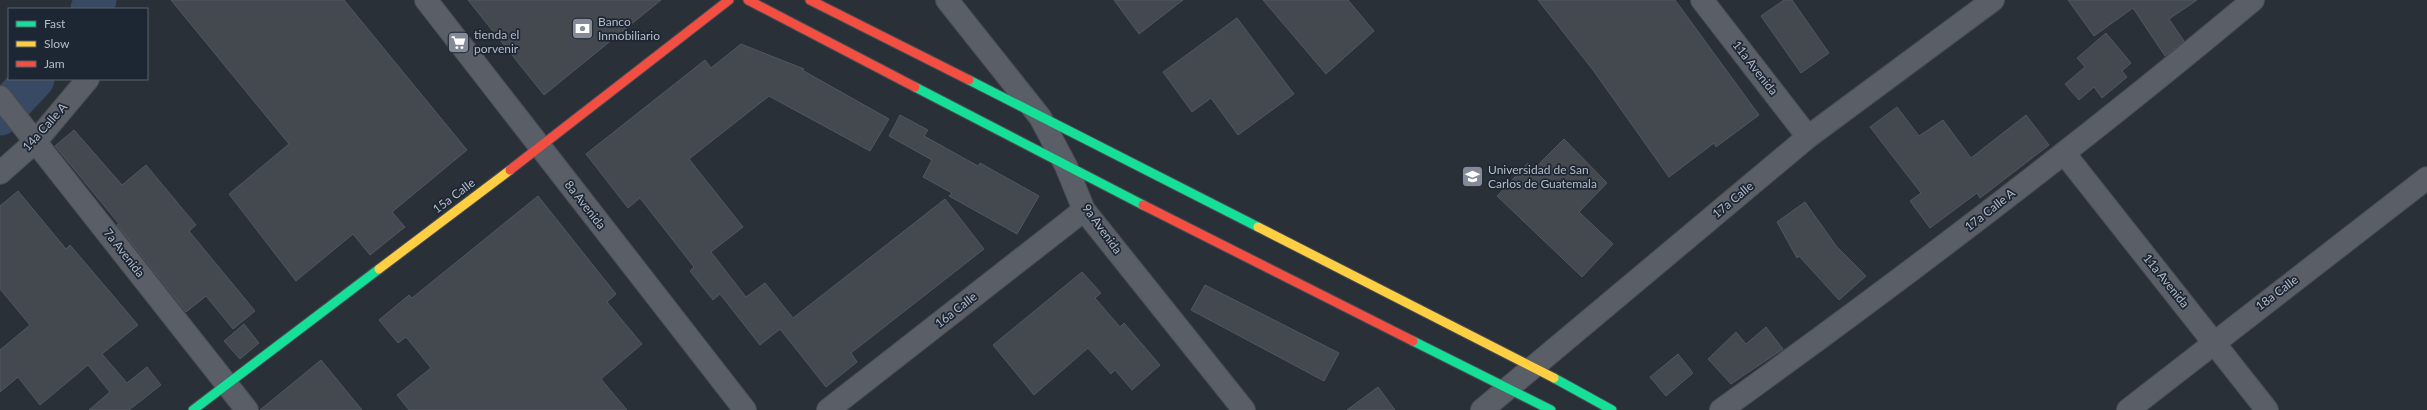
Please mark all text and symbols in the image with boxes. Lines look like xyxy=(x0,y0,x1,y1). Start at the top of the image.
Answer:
legend xyxy=(8,8,148,80)
place label: Banco Inmobiliario xyxy=(598,14,660,43)
text: Fast xyxy=(44,16,66,31)
bank icon: Banco Inmobiliario xyxy=(570,16,596,42)
place label: tienda el porvenir xyxy=(474,27,519,56)
supermarket icon: tienda el porvenir xyxy=(445,29,471,55)
text: Slow xyxy=(44,36,70,51)
street label: 11a Avenida xyxy=(1730,38,1781,98)
text: Jam xyxy=(44,56,65,71)
street label: 14a Calle A xyxy=(19,99,71,154)
place label: Universidad de San Carlos de Guatemala xyxy=(1488,162,1597,191)
school or university icon: Universidad de San Carlos de Guatemala xyxy=(1459,164,1485,190)
street label: 15a Calle xyxy=(430,175,478,216)
street label: 8a Avenida xyxy=(562,177,609,232)
street label: 17a Calle xyxy=(1709,178,1756,221)
street label: 17a Calle A xyxy=(1962,185,2019,234)
street label: 9a Avenida xyxy=(1079,201,1125,257)
street label: 7a Avenida xyxy=(101,225,148,280)
street label: 11a Avenida xyxy=(2140,251,2193,311)
street label: 18a Calle xyxy=(2253,272,2301,313)
street label: 16a Calle xyxy=(932,289,980,331)

